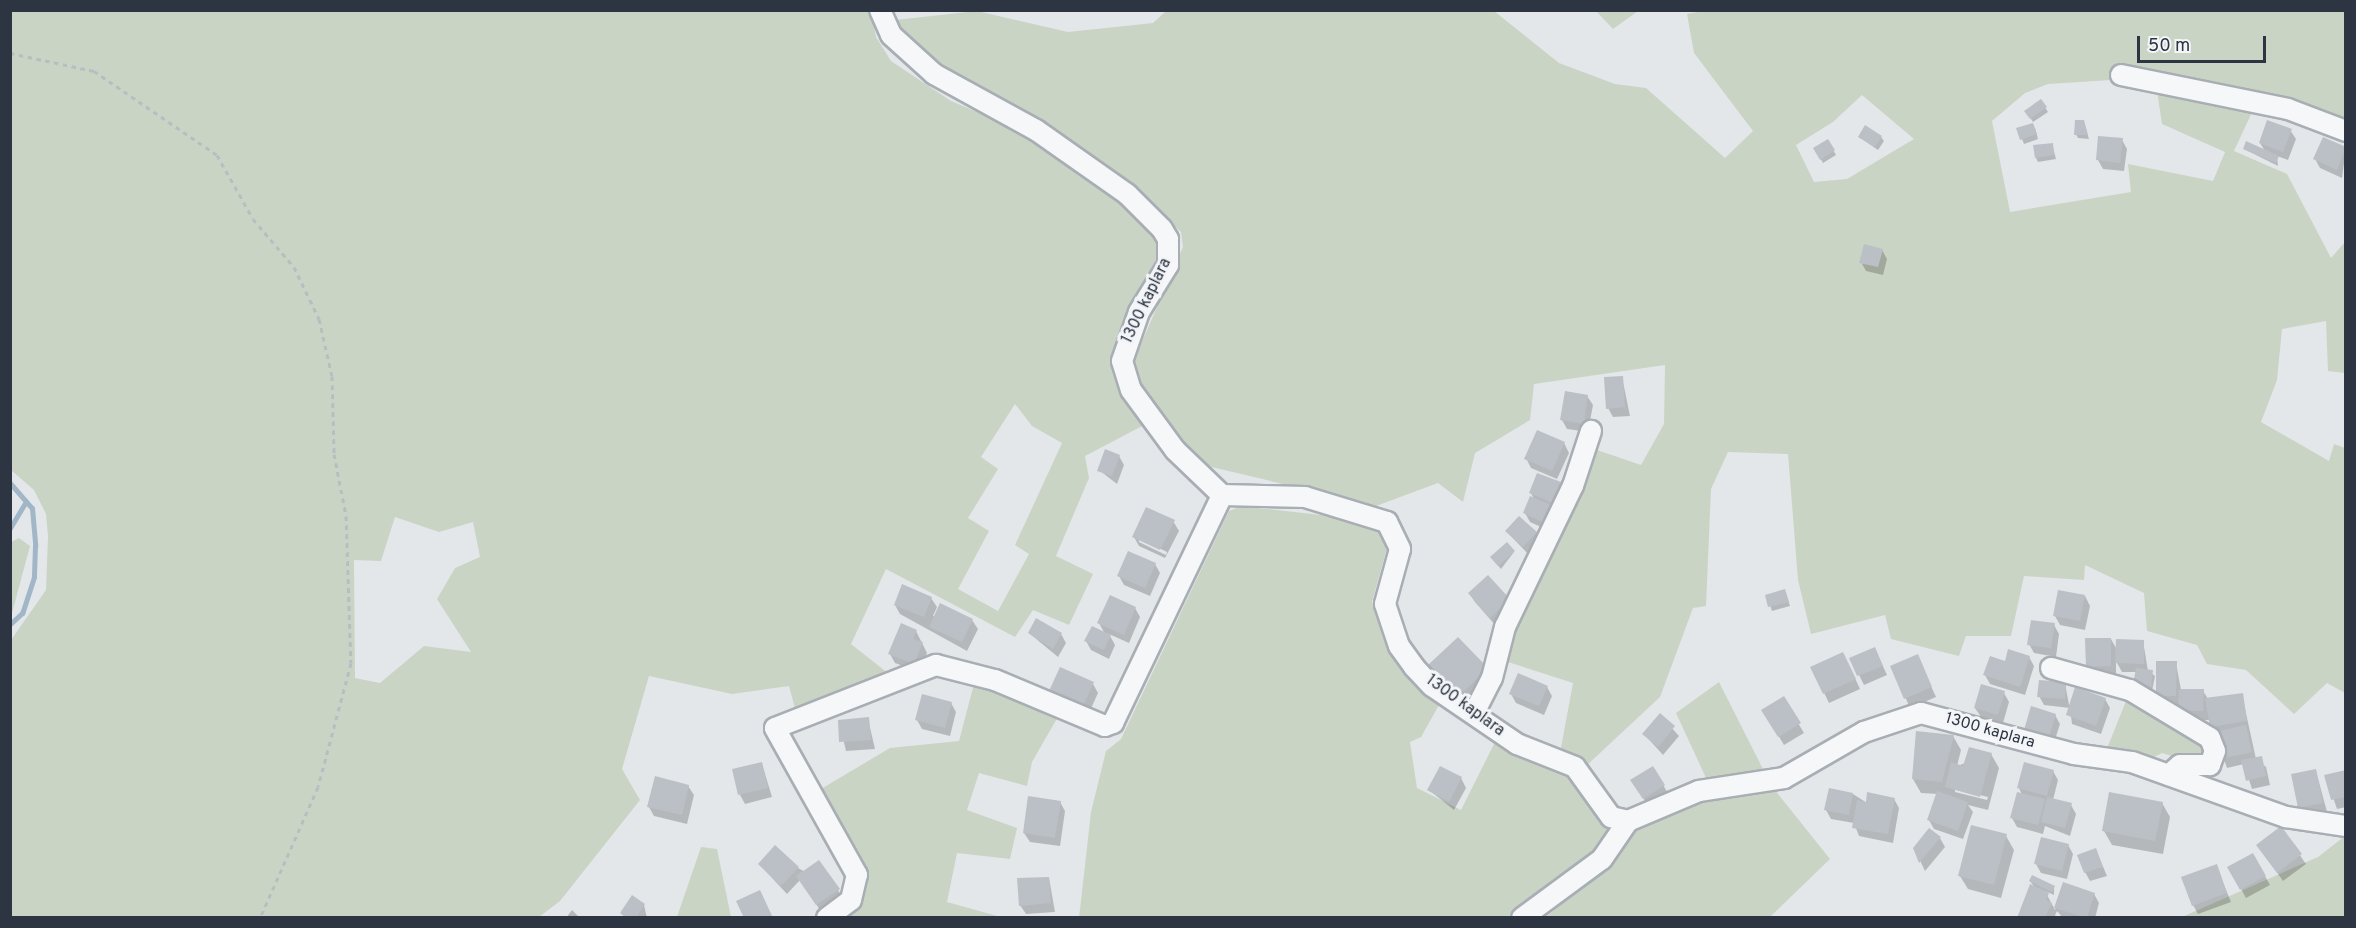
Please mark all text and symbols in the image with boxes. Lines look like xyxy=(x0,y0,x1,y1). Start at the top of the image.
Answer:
scale bar xyxy=(2140,24,2269,62)
text: 50 m xyxy=(2148,35,2190,58)
street label: 1300 kaplara xyxy=(1118,255,1176,347)
street label: 1300 kaplara xyxy=(1422,671,1508,741)
street label: 1300 kaplara xyxy=(1943,709,2037,753)

